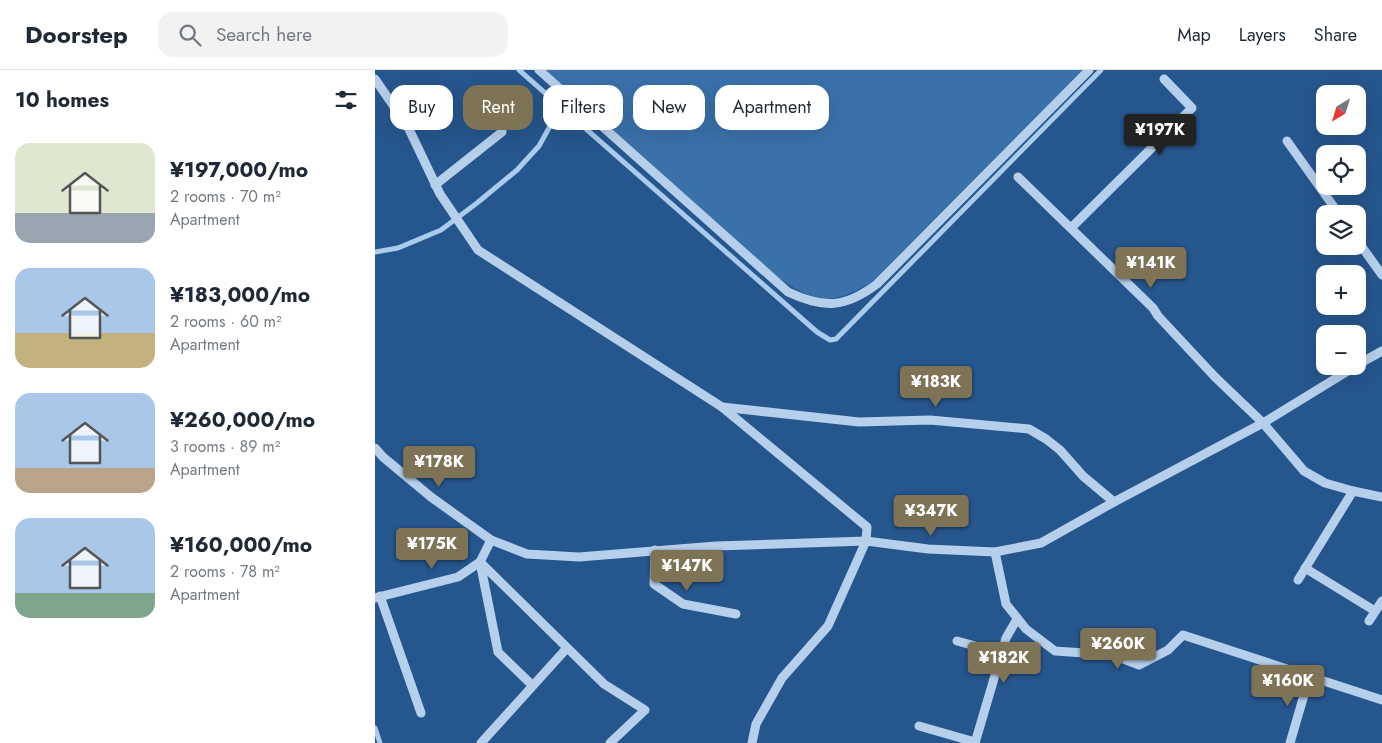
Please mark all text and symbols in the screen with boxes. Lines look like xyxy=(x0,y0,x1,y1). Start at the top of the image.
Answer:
search box xyxy=(158,12,508,57)
text: Doorstep xyxy=(25,17,128,52)
icon: search xyxy=(176,21,204,49)
text: Search here xyxy=(216,21,312,48)
text: Map xyxy=(1177,22,1211,48)
text: Layers xyxy=(1239,22,1286,48)
text: Share xyxy=(1314,22,1357,48)
text: 10 homes xyxy=(15,85,109,115)
chip: Buy xyxy=(390,85,453,130)
chip: Rent xyxy=(463,85,533,130)
chip: Filters xyxy=(543,85,623,130)
chip: New xyxy=(633,85,705,130)
chip: Apartment xyxy=(715,85,829,130)
north arrow xyxy=(1316,85,1366,135)
map controls xyxy=(1316,85,1366,375)
icon: filters xyxy=(332,86,360,114)
pin: ¥197K xyxy=(1125,114,1195,156)
text: ¥197K xyxy=(1135,118,1185,141)
button: locate xyxy=(1316,145,1366,195)
text: ¥197,000/mo xyxy=(170,155,308,185)
icon: home xyxy=(55,163,115,223)
text: 2 rooms · 70 m² xyxy=(170,185,281,208)
button: layers xyxy=(1316,205,1366,255)
text: Apartment xyxy=(170,208,240,231)
pin: ¥141K xyxy=(1116,246,1186,289)
text: ¥141K xyxy=(1126,251,1176,274)
button: + xyxy=(1316,265,1366,315)
text: ¥183,000/mo xyxy=(170,280,310,310)
icon: home xyxy=(55,288,115,348)
text: 2 rooms · 60 m² xyxy=(170,310,282,333)
button: − xyxy=(1316,325,1366,375)
text: Apartment xyxy=(170,333,240,356)
pin: ¥183K xyxy=(901,366,971,408)
text: ¥183K xyxy=(911,370,961,393)
text: ¥260,000/mo xyxy=(170,405,315,435)
icon: home xyxy=(55,413,115,473)
text: 3 rooms · 89 m² xyxy=(170,435,280,458)
pin: ¥178K xyxy=(404,446,474,488)
text: ¥178K xyxy=(414,450,464,473)
text: Apartment xyxy=(170,458,240,481)
pin: ¥347K xyxy=(896,494,966,537)
text: ¥347K xyxy=(905,499,957,522)
pin: ¥175K xyxy=(397,528,467,570)
text: ¥160,000/mo xyxy=(170,530,312,560)
text: ¥175K xyxy=(407,532,457,555)
icon: home xyxy=(55,538,115,598)
pin: ¥147K xyxy=(652,550,722,592)
text: ¥147K xyxy=(662,554,712,577)
text: 2 rooms · 78 m² xyxy=(170,560,280,583)
text: Apartment xyxy=(170,583,240,606)
pin: ¥260K xyxy=(1083,628,1153,670)
text: ¥260K xyxy=(1091,632,1145,655)
pin: ¥182K xyxy=(969,642,1039,684)
text: ¥182K xyxy=(979,646,1029,669)
pin: ¥160K xyxy=(1253,664,1323,707)
text: ¥160K xyxy=(1262,669,1314,692)

